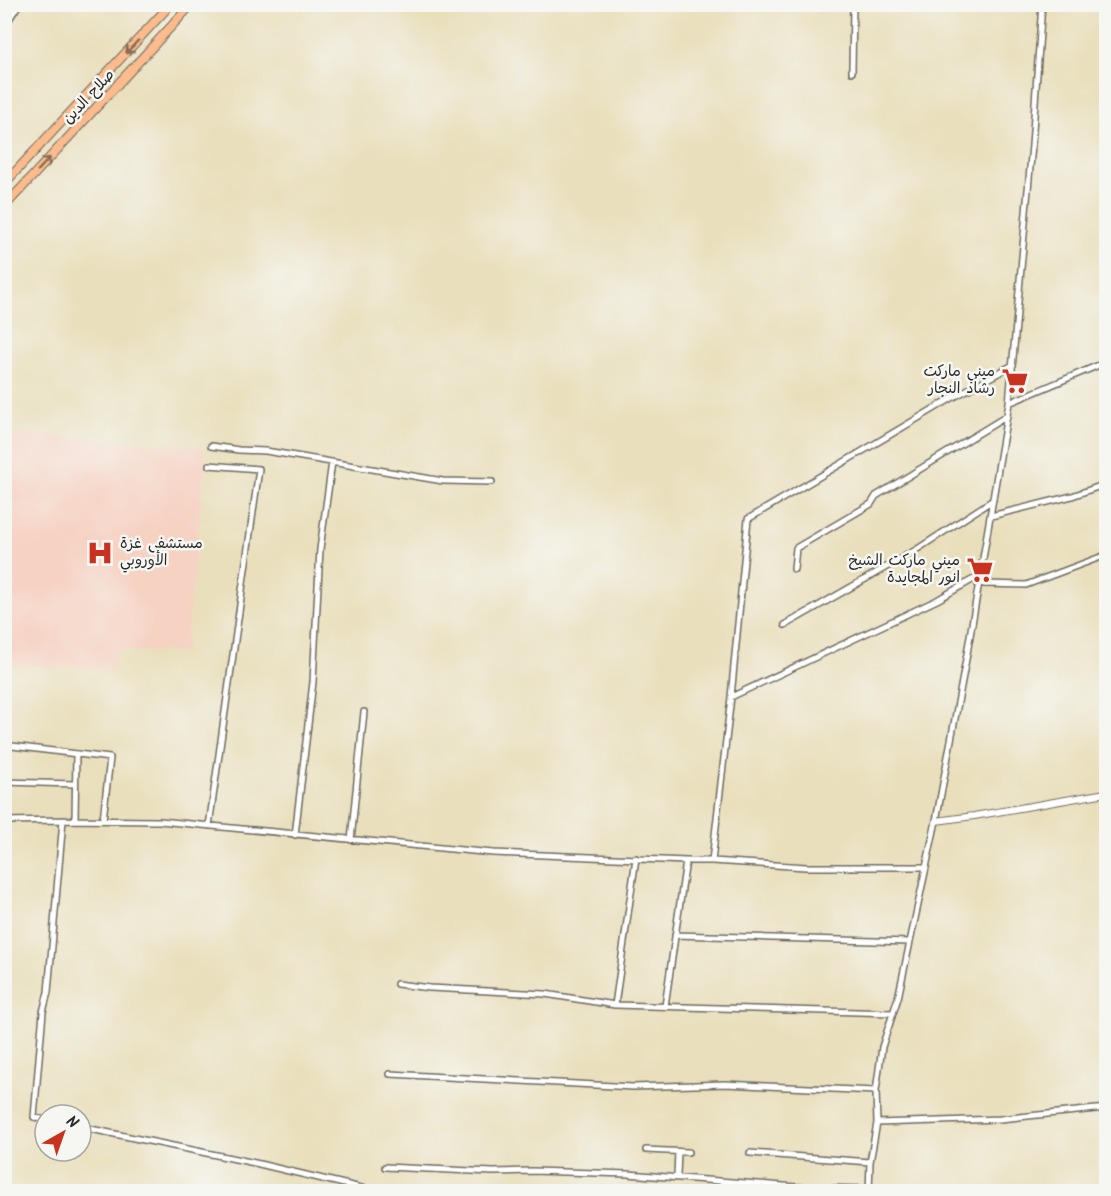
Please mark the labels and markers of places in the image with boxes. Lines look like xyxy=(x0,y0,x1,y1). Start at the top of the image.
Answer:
place label: ميني ماركت رشاد النجار xyxy=(924,360,995,401)
supermarket icon: ميني ماركت رشاد النجار xyxy=(1000,366,1030,396)
place label: مستشفى غزة الأوروبي xyxy=(120,532,203,573)
hospital icon: مستشفى غزة الأوروبي xyxy=(85,538,115,568)
place label: ميني ماركت الشيخ انور المجايدة xyxy=(849,549,960,590)
supermarket icon: ميني ماركت الشيخ انور المجايدة xyxy=(965,555,995,585)

